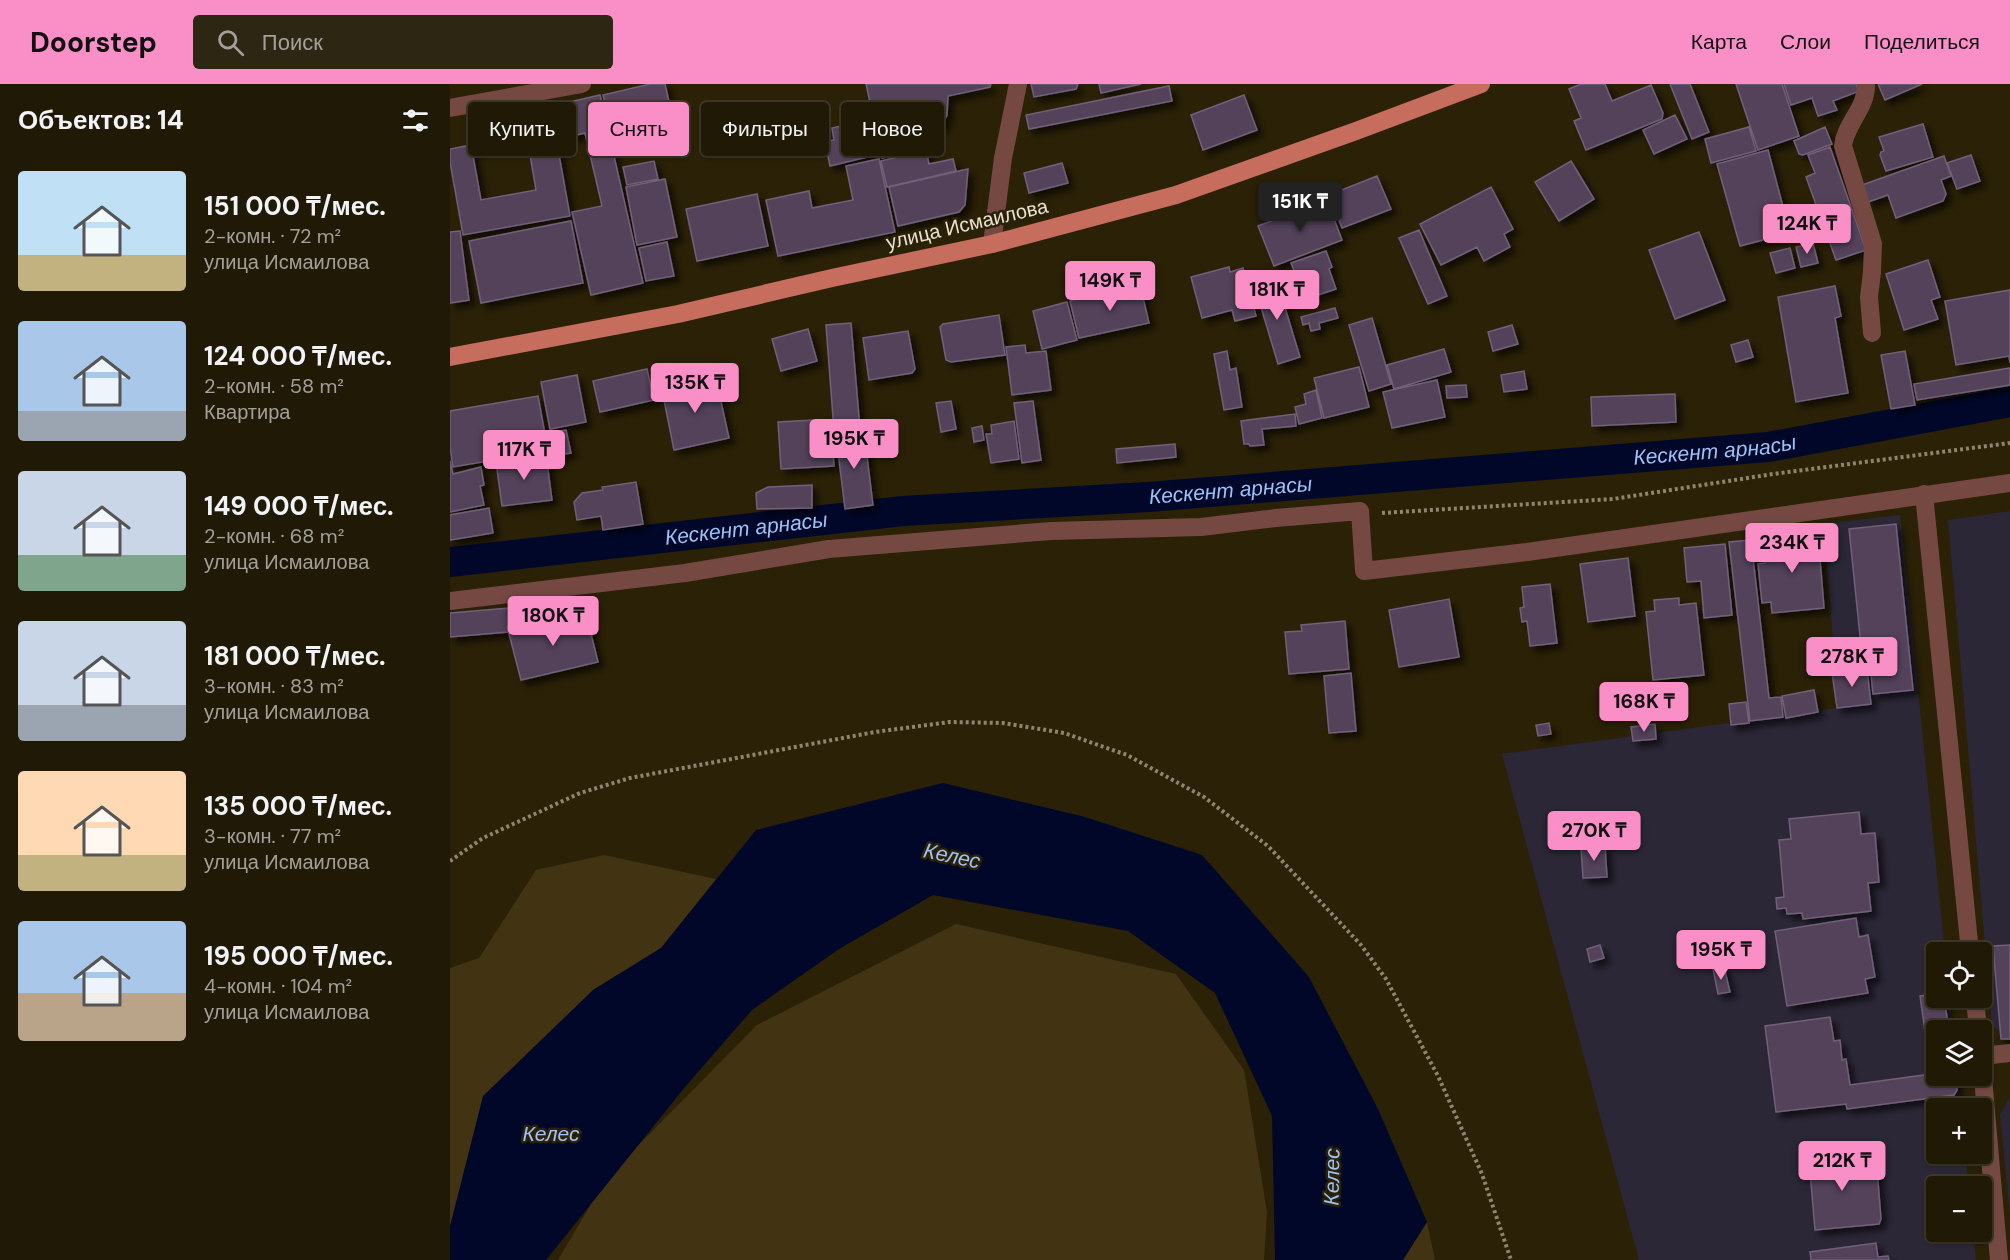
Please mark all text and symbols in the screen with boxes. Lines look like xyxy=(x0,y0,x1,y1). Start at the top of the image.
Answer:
search box xyxy=(193,15,613,69)
text: Doorstep xyxy=(30,24,157,61)
icon: search xyxy=(214,26,247,59)
text: Поиск xyxy=(262,28,323,57)
text: Карта xyxy=(1691,28,1747,56)
text: Слои xyxy=(1780,28,1831,56)
text: Поделиться xyxy=(1864,28,1980,56)
chip: Купить xyxy=(468,102,576,156)
chip: Снять xyxy=(588,102,689,156)
chip: Фильтры xyxy=(701,102,829,156)
chip: Новое xyxy=(841,102,944,156)
text: Объектов: 14 xyxy=(18,103,184,137)
icon: filters xyxy=(399,104,432,137)
pin: 151K ₸ xyxy=(1251,182,1349,233)
text: 151K ₸ xyxy=(1272,188,1328,214)
text: 151 000 ₸/мес. xyxy=(204,189,386,223)
street label: улица Исмаилова xyxy=(884,193,1051,255)
icon: home xyxy=(66,195,138,267)
pin: 124K ₸ xyxy=(1758,204,1856,255)
text: 124K ₸ xyxy=(1777,210,1837,236)
text: 2-комн. · 72 m² xyxy=(204,223,341,249)
text: улица Исмаилова xyxy=(204,249,369,275)
pin: 149K ₸ xyxy=(1061,261,1159,312)
text: 149K ₸ xyxy=(1079,267,1141,293)
pin: 181K ₸ xyxy=(1228,270,1326,321)
text: 181K ₸ xyxy=(1249,276,1305,302)
text: 124 000 ₸/мес. xyxy=(204,339,392,373)
icon: home xyxy=(66,345,138,417)
pin: 135K ₸ xyxy=(646,363,744,414)
text: 135K ₸ xyxy=(665,369,725,395)
text: 2-комн. · 58 m² xyxy=(204,373,344,399)
text: Квартира xyxy=(204,399,290,425)
pin: 195K ₸ xyxy=(805,419,903,470)
text: 195K ₸ xyxy=(823,425,885,451)
water label: Кескент арнасы xyxy=(1632,428,1799,472)
pin: 117K ₸ xyxy=(475,430,573,481)
text: 117K ₸ xyxy=(497,436,551,462)
water label: Кескент арнасы xyxy=(1148,470,1314,511)
text: 149 000 ₸/мес. xyxy=(204,489,394,523)
icon: home xyxy=(66,495,138,567)
water label: Кескент арнасы xyxy=(663,506,829,552)
text: 2-комн. · 68 m² xyxy=(204,523,344,549)
pin: 234K ₸ xyxy=(1743,523,1841,574)
text: 234K ₸ xyxy=(1759,529,1825,555)
text: улица Исмаилова xyxy=(204,549,369,575)
pin: 180K ₸ xyxy=(504,596,602,647)
text: 180K ₸ xyxy=(522,602,584,628)
pin: 278K ₸ xyxy=(1803,637,1901,688)
text: 181 000 ₸/мес. xyxy=(204,639,386,673)
text: 278K ₸ xyxy=(1820,643,1884,669)
icon: home xyxy=(66,645,138,717)
text: 3-комн. · 83 m² xyxy=(204,673,344,699)
pin: 168K ₸ xyxy=(1595,682,1693,733)
text: 168K ₸ xyxy=(1613,688,1675,714)
text: улица Исмаилова xyxy=(204,699,369,725)
text: 135 000 ₸/мес. xyxy=(204,789,392,823)
icon: home xyxy=(66,795,138,867)
pin: 270K ₸ xyxy=(1545,811,1643,862)
text: 270K ₸ xyxy=(1562,817,1626,843)
text: 3-комн. · 77 m² xyxy=(204,823,341,849)
water label: Келес xyxy=(921,836,983,876)
text: улица Исмаилова xyxy=(204,849,369,875)
pin: 195K ₸ xyxy=(1672,930,1770,981)
text: 195K ₸ xyxy=(1690,936,1752,962)
text: 195 000 ₸/мес. xyxy=(204,939,393,973)
map controls xyxy=(1926,942,1992,1242)
button: locate xyxy=(1926,942,1992,1008)
icon: home xyxy=(66,945,138,1017)
text: 4-комн. · 104 m² xyxy=(204,973,352,999)
text: улица Исмаилова xyxy=(204,999,369,1025)
button: layers xyxy=(1926,1020,1992,1086)
button: + xyxy=(1926,1098,1992,1164)
water label: Келес xyxy=(522,1120,580,1148)
pin: 212K ₸ xyxy=(1793,1141,1891,1192)
text: 212K ₸ xyxy=(1812,1147,1872,1173)
water label: Келес xyxy=(1318,1148,1347,1206)
button: − xyxy=(1926,1176,1992,1242)

